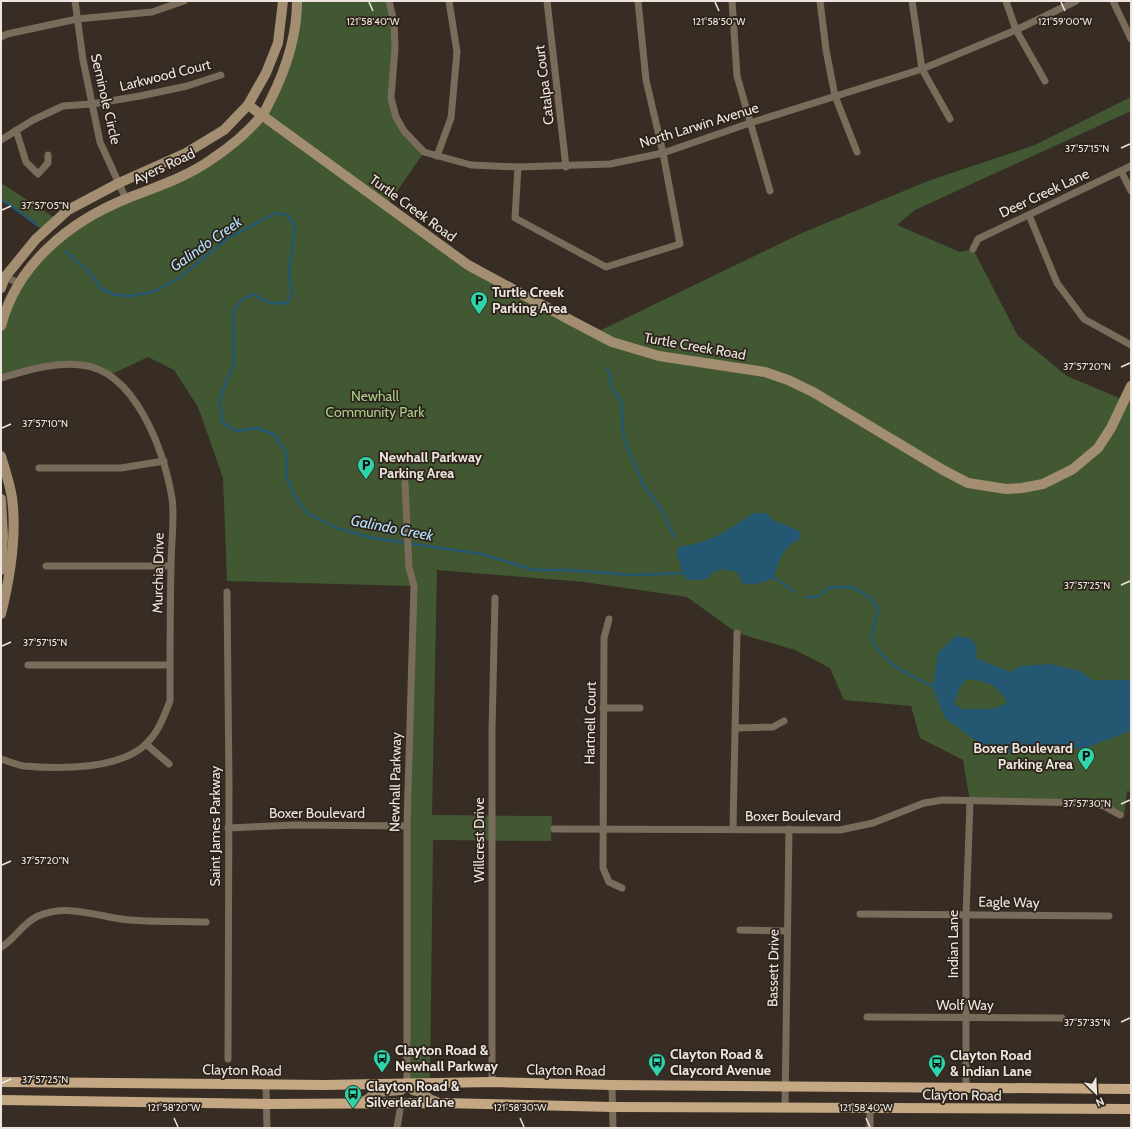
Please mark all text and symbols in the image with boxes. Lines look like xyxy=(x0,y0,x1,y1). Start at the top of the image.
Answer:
text: 121°58'40"W xyxy=(346,15,400,28)
text: 121°58'50"W xyxy=(693,15,746,28)
text: 121°59'00"W xyxy=(1038,15,1093,28)
street label: Catalpa Court xyxy=(530,44,558,126)
street label: Seminole Circle xyxy=(87,52,125,146)
street label: Larkwood Court xyxy=(117,55,213,95)
street label: North Larwin Avenue xyxy=(637,98,761,152)
text: 37°57'15"N xyxy=(1065,142,1109,155)
street label: Ayers Road xyxy=(130,144,198,188)
street label: Deer Creek Lane xyxy=(996,164,1092,222)
street label: Turtle Creek Road xyxy=(366,170,460,246)
text: 37°57'05"N xyxy=(21,199,69,212)
water label: Galindo Creek xyxy=(167,212,246,275)
place label: Turtle Creek Parking Area xyxy=(492,283,567,317)
parking icon: Turtle Creek Parking Area xyxy=(469,290,489,315)
street label: Turtle Creek Road xyxy=(643,328,747,364)
text: 37°57'20"N xyxy=(1063,360,1111,373)
park label: Newhall Community Park xyxy=(326,387,425,421)
text: 37°57'10"N xyxy=(22,417,68,430)
place label: Newhall Parkway Parking Area xyxy=(379,448,483,482)
parking icon: Newhall Parkway Parking Area xyxy=(356,455,376,480)
water label: Galindo Creek xyxy=(349,511,435,545)
street label: Murchia Drive xyxy=(148,532,168,614)
text: 37°57'25"N xyxy=(1064,579,1110,592)
text: 37°57'15"N xyxy=(23,636,67,649)
street label: Hartnell Court xyxy=(580,681,600,765)
street label: Newhall Parkway xyxy=(385,732,405,832)
place label: Boxer Boulevard Parking Area xyxy=(973,739,1073,773)
parking icon: Boxer Boulevard Parking Area xyxy=(1076,746,1096,771)
street label: Saint James Parkway xyxy=(206,766,224,886)
street label: Willcrest Drive xyxy=(470,797,488,883)
text: 37°57'30"N xyxy=(1063,797,1111,810)
street label: Boxer Boulevard xyxy=(269,804,365,822)
street label: Boxer Boulevard xyxy=(745,807,841,825)
text: 37°57'20"N xyxy=(21,854,69,867)
street label: Eagle Way xyxy=(978,892,1040,912)
street label: Indian Lane xyxy=(944,910,962,978)
street label: Bassett Drive xyxy=(763,929,783,1007)
street label: Wolf Way xyxy=(936,996,994,1014)
text: 37°57'35"N xyxy=(1064,1016,1110,1029)
place label: Clayton Road & Newhall Parkway xyxy=(395,1041,499,1075)
place label: Clayton Road & Claycord Avenue xyxy=(670,1045,771,1079)
place label: Clayton Road & Indian Lane xyxy=(950,1046,1032,1080)
bus stop icon: Clayton Road & Newhall Parkway xyxy=(372,1048,392,1073)
bus stop icon: Clayton Road & Claycord Avenue xyxy=(647,1052,667,1077)
bus stop icon: Clayton Road & Indian Lane xyxy=(927,1053,947,1078)
street label: Clayton Road xyxy=(202,1060,282,1080)
street label: Clayton Road xyxy=(526,1060,606,1080)
text: 37°57'25"N xyxy=(22,1073,68,1086)
north arrow xyxy=(1076,1073,1116,1113)
place label: Clayton Road & Silverleaf Lane xyxy=(366,1077,460,1111)
bus stop icon: Clayton Road & Silverleaf Lane xyxy=(343,1084,363,1109)
street label: Clayton Road xyxy=(922,1085,1002,1105)
text: N xyxy=(1094,1094,1106,1110)
text: 121°58'20"W xyxy=(148,1101,201,1114)
text: 121°58'30"W xyxy=(494,1101,547,1114)
text: 121°58'40"W xyxy=(839,1101,893,1114)

